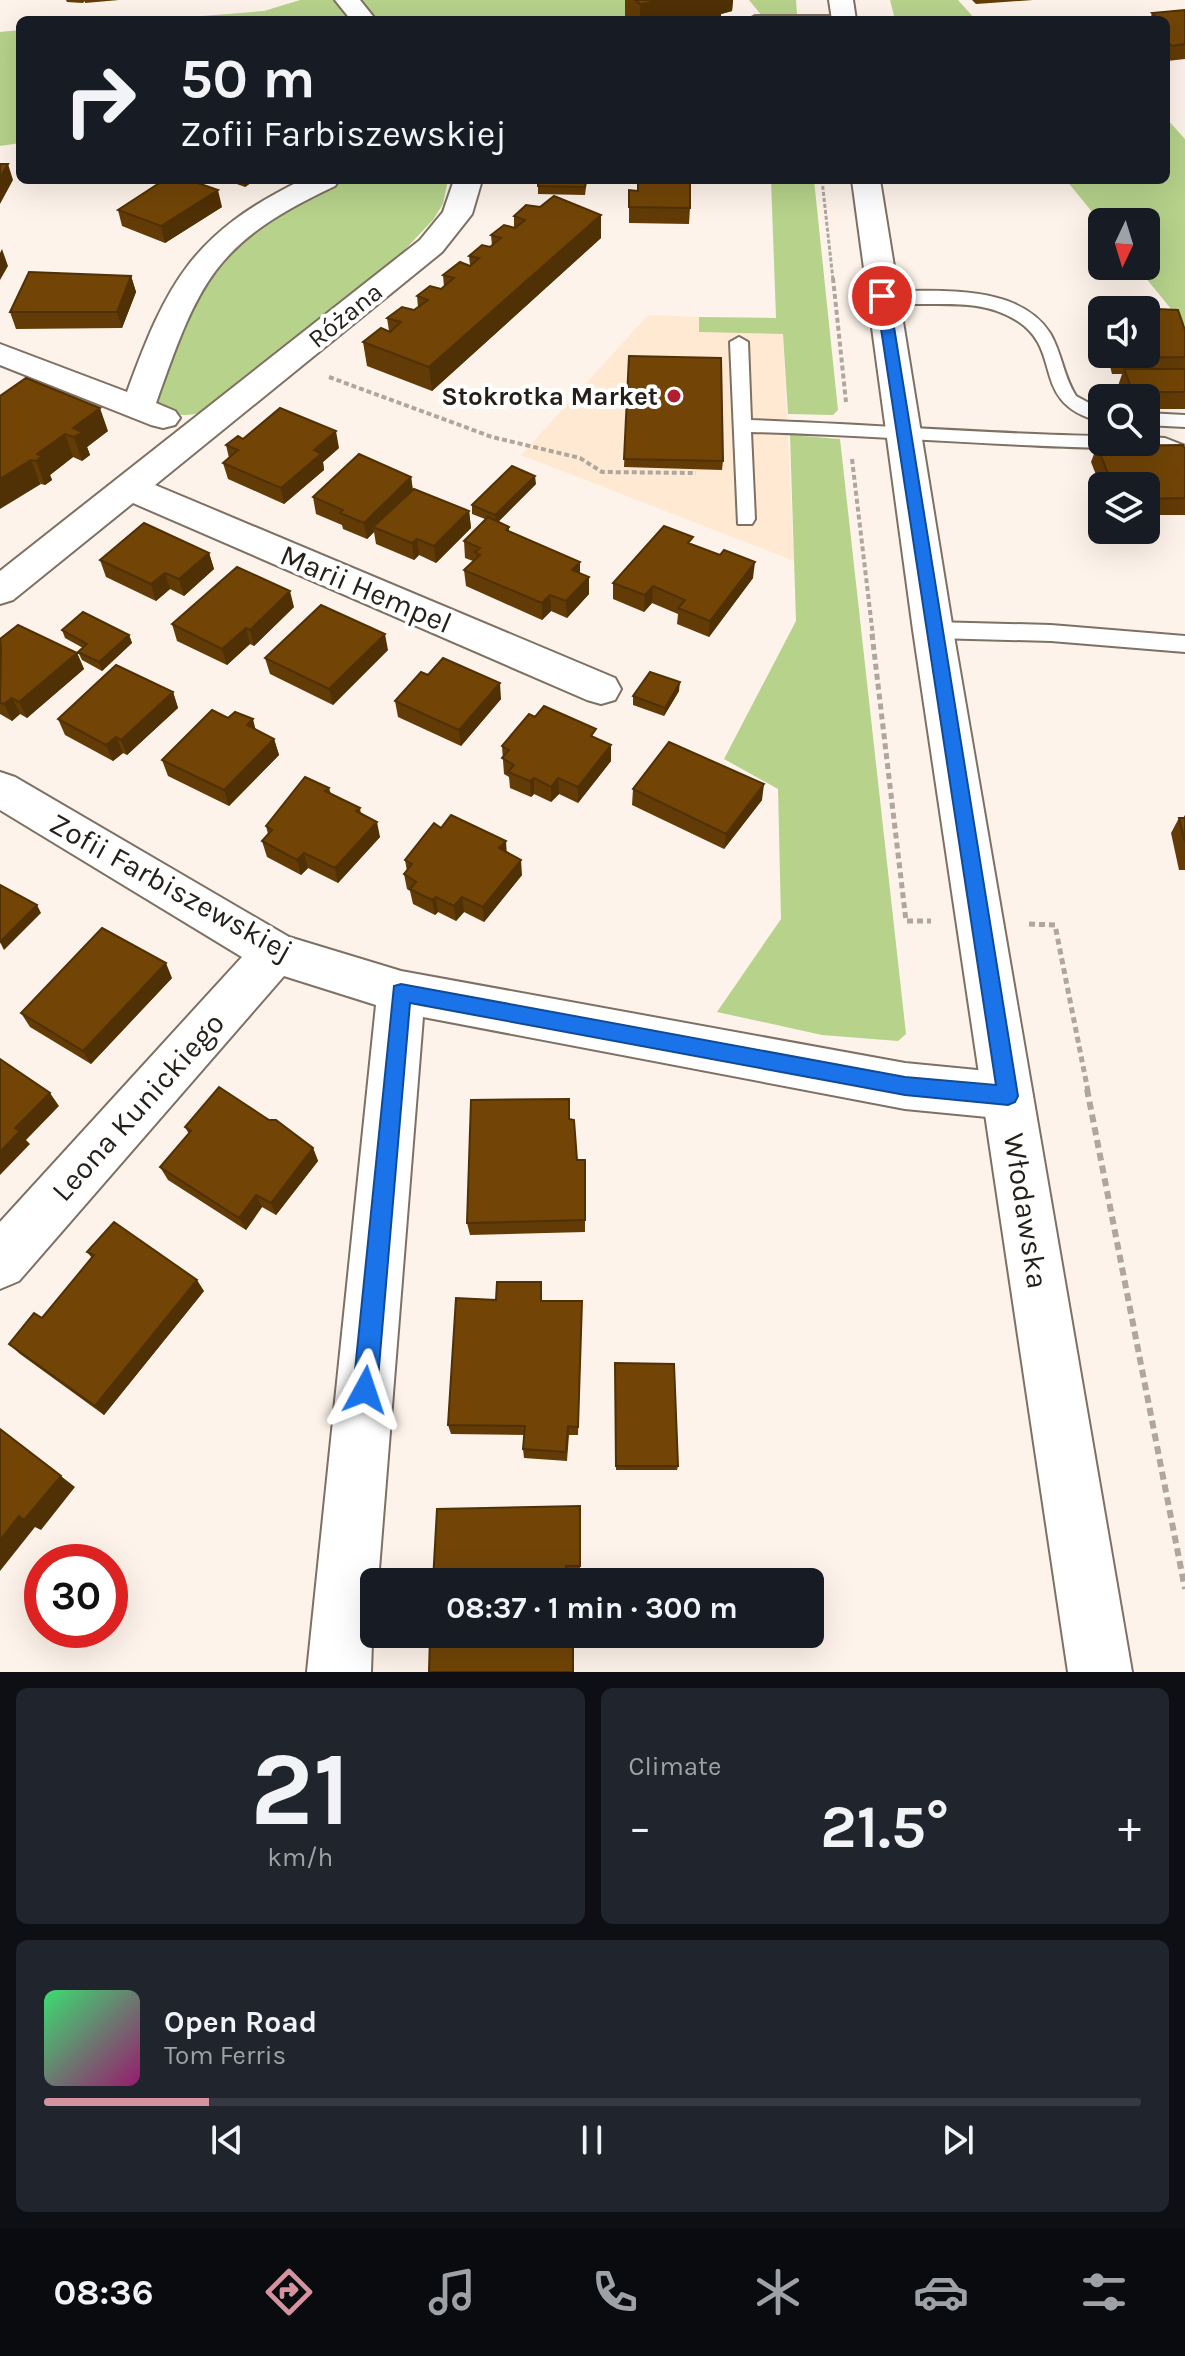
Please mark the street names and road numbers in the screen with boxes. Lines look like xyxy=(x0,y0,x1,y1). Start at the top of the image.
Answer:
street label: Różana xyxy=(302,276,389,355)
street label: Marii Hempel xyxy=(275,537,457,641)
street label: Zofii Farbiszewskiej xyxy=(43,805,299,969)
street label: Leona Kunickiego xyxy=(44,1005,232,1209)
street label: Włodawska xyxy=(996,1131,1056,1291)

